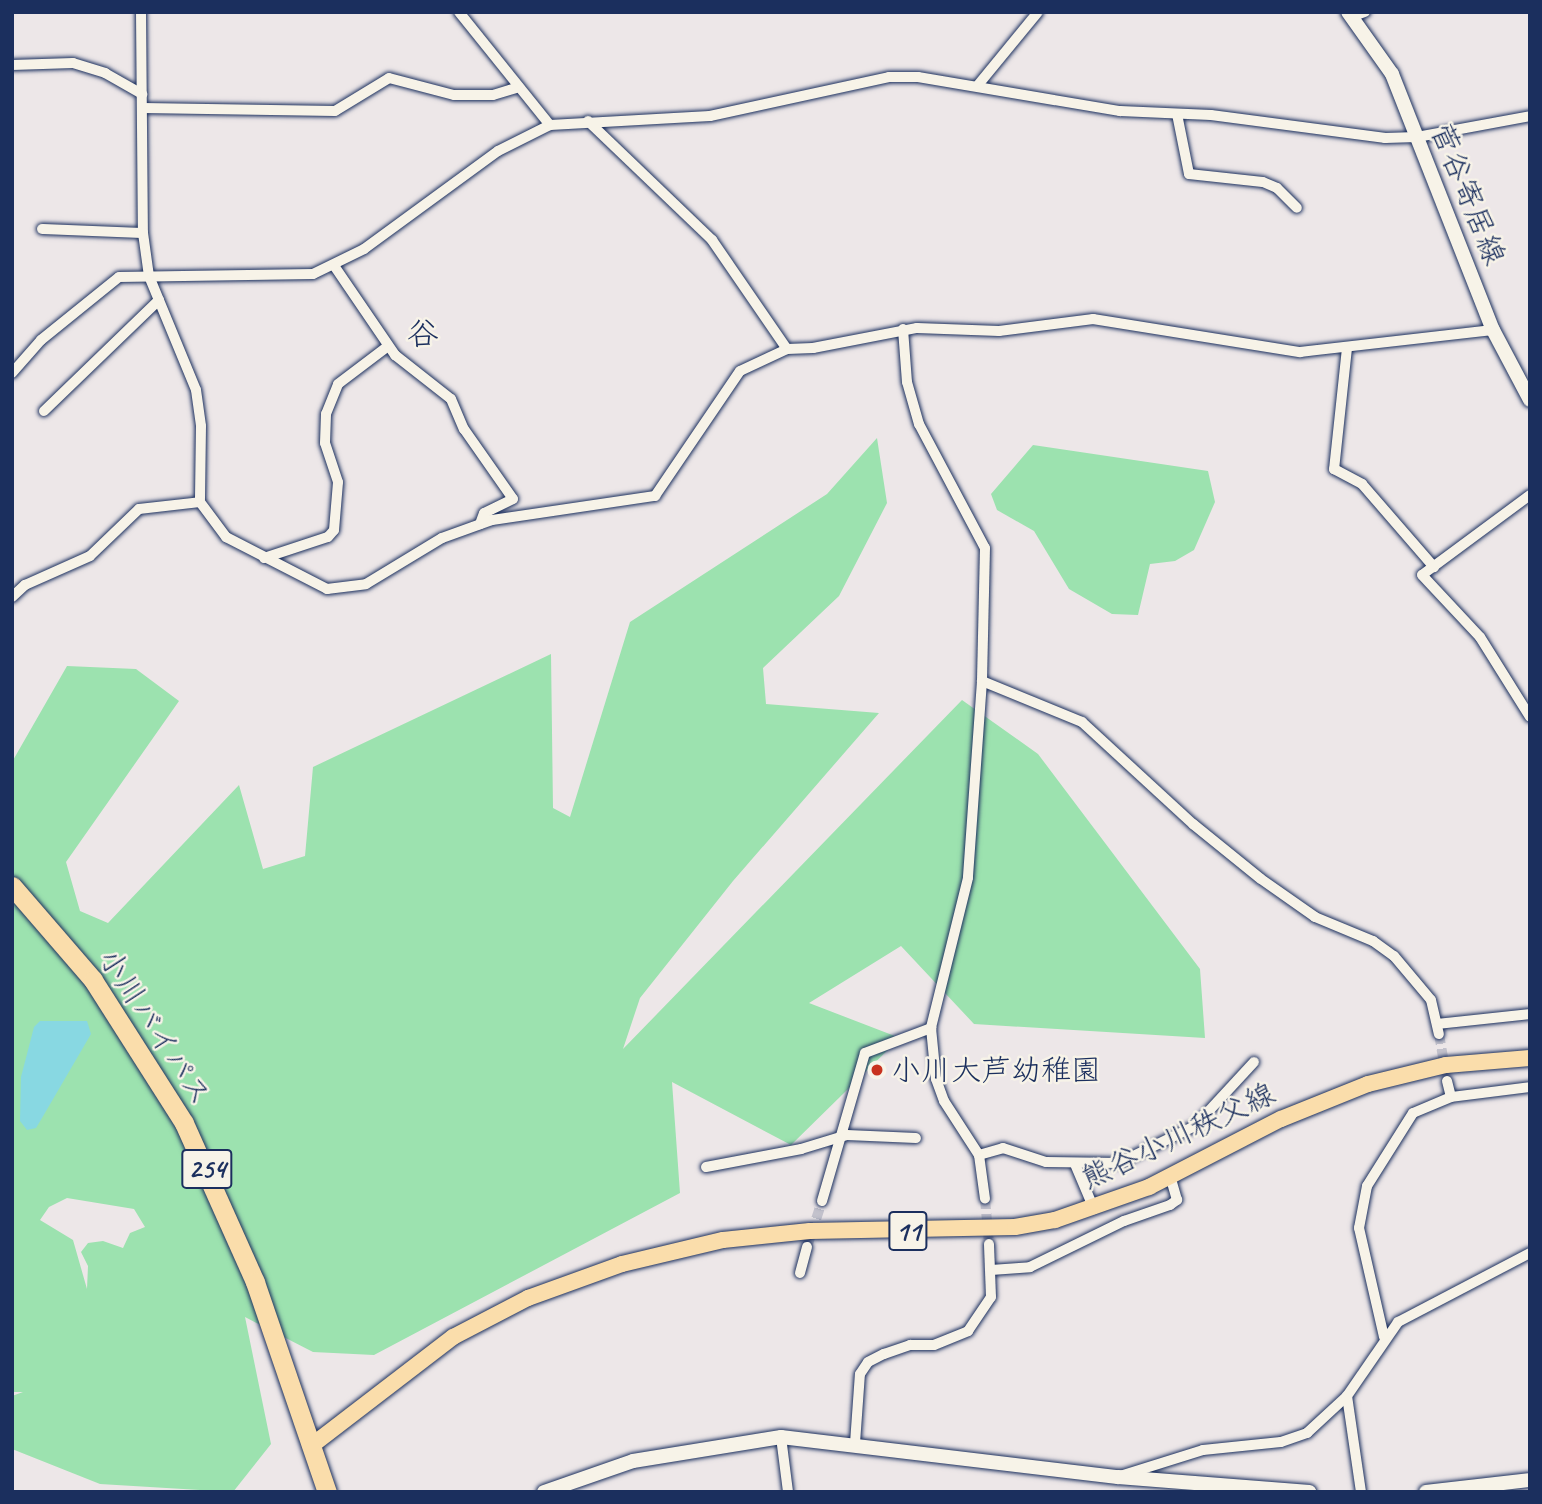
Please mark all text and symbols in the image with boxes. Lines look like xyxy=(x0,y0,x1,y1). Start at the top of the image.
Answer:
street label: 菅谷寄居線 xyxy=(1423,118,1513,270)
district label: 谷 xyxy=(407,315,439,353)
street label: 小川バイパス xyxy=(91,942,219,1112)
place label: 小川大芦幼稚園 xyxy=(891,1052,1101,1088)
marker: 小川大芦幼稚園 xyxy=(869,1062,885,1078)
street label: 熊谷小川秩父線 xyxy=(1075,1075,1281,1197)
road number: 254 xyxy=(181,1144,233,1194)
road number: 11 xyxy=(887,1206,929,1256)

